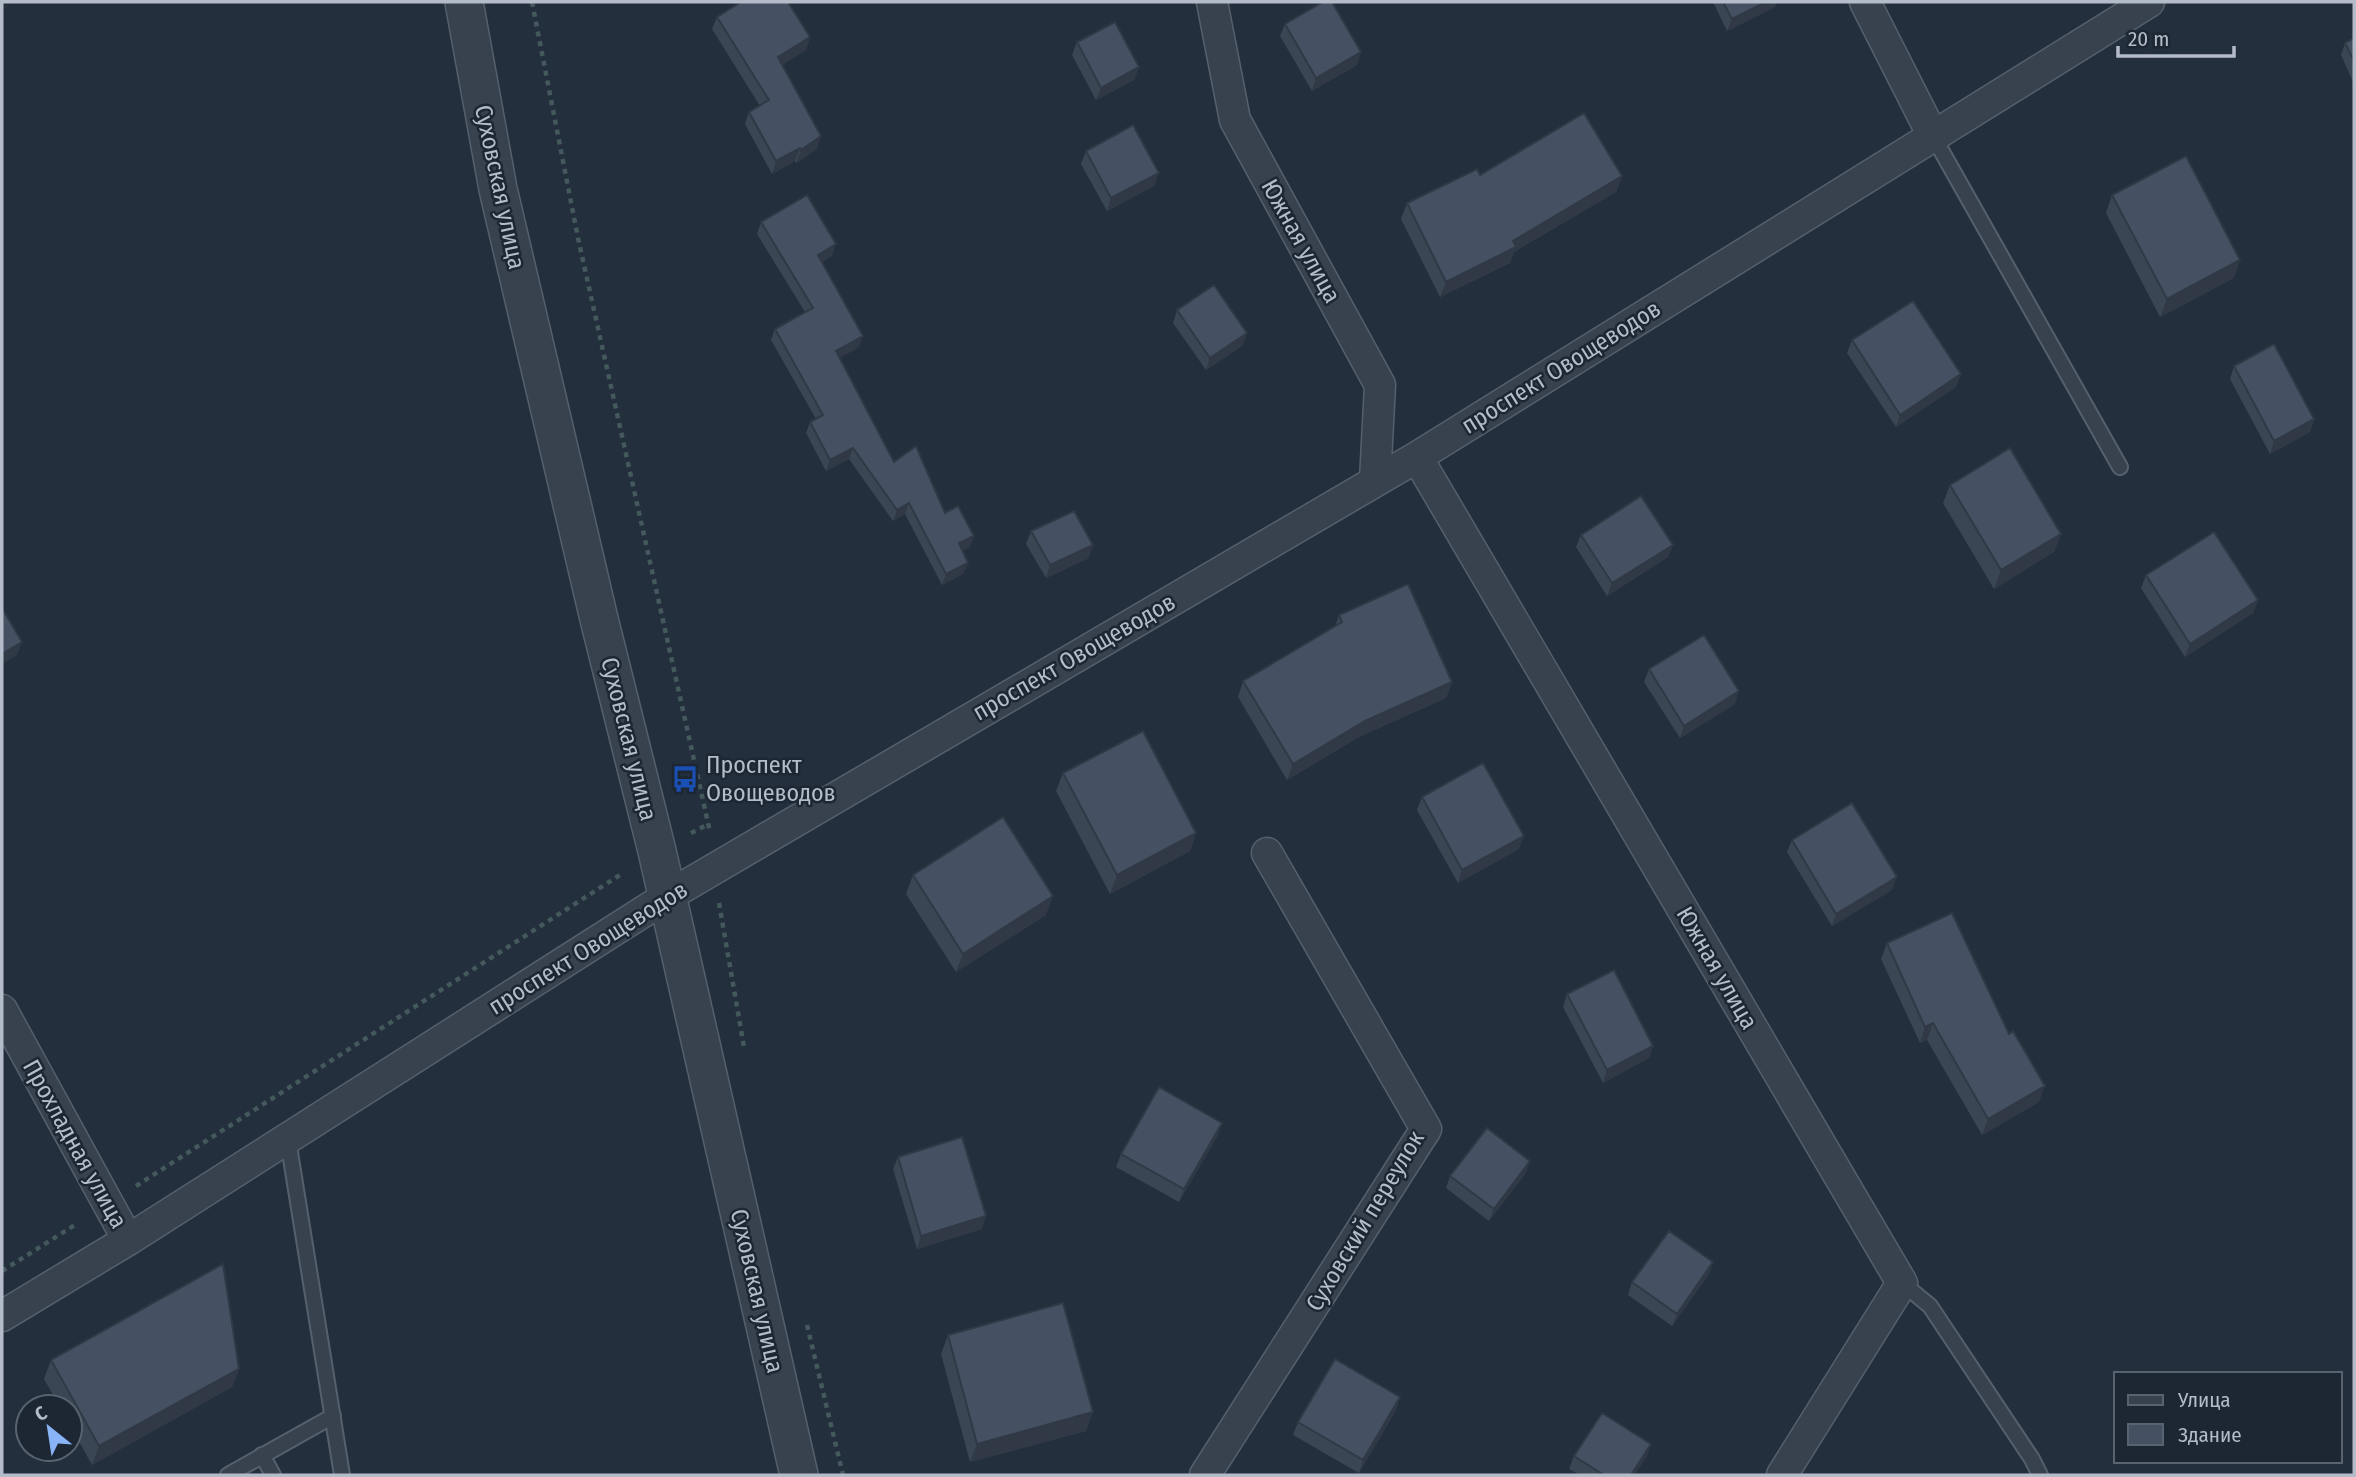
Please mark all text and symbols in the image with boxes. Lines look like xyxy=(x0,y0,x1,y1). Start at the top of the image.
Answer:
scale bar xyxy=(2118,14,2234,58)
text: 20 m xyxy=(2128,26,2169,52)
street label: Суховская улица xyxy=(469,102,531,272)
street label: Южная улица xyxy=(1256,174,1346,308)
street label: проспект Овощеводов xyxy=(1456,294,1666,440)
street label: проспект Овощеводов xyxy=(968,588,1180,726)
street label: Суховская улица xyxy=(595,655,663,823)
place label: Проспект Овощеводов xyxy=(706,751,836,807)
bus stop icon: Проспект Овощеводов xyxy=(670,764,700,794)
street label: проспект Овощеводов xyxy=(483,875,693,1021)
street label: Южная улица xyxy=(1671,902,1763,1034)
street label: Прохладная улица xyxy=(17,1055,133,1233)
street label: Суховский переулок xyxy=(1300,1125,1430,1316)
street label: Суховская улица xyxy=(725,1206,789,1376)
legend xyxy=(2114,1372,2342,1463)
text: Улица xyxy=(2177,1387,2231,1413)
north arrow xyxy=(14,1393,84,1463)
text: С xyxy=(31,1401,51,1426)
text: Здание xyxy=(2178,1422,2242,1448)

